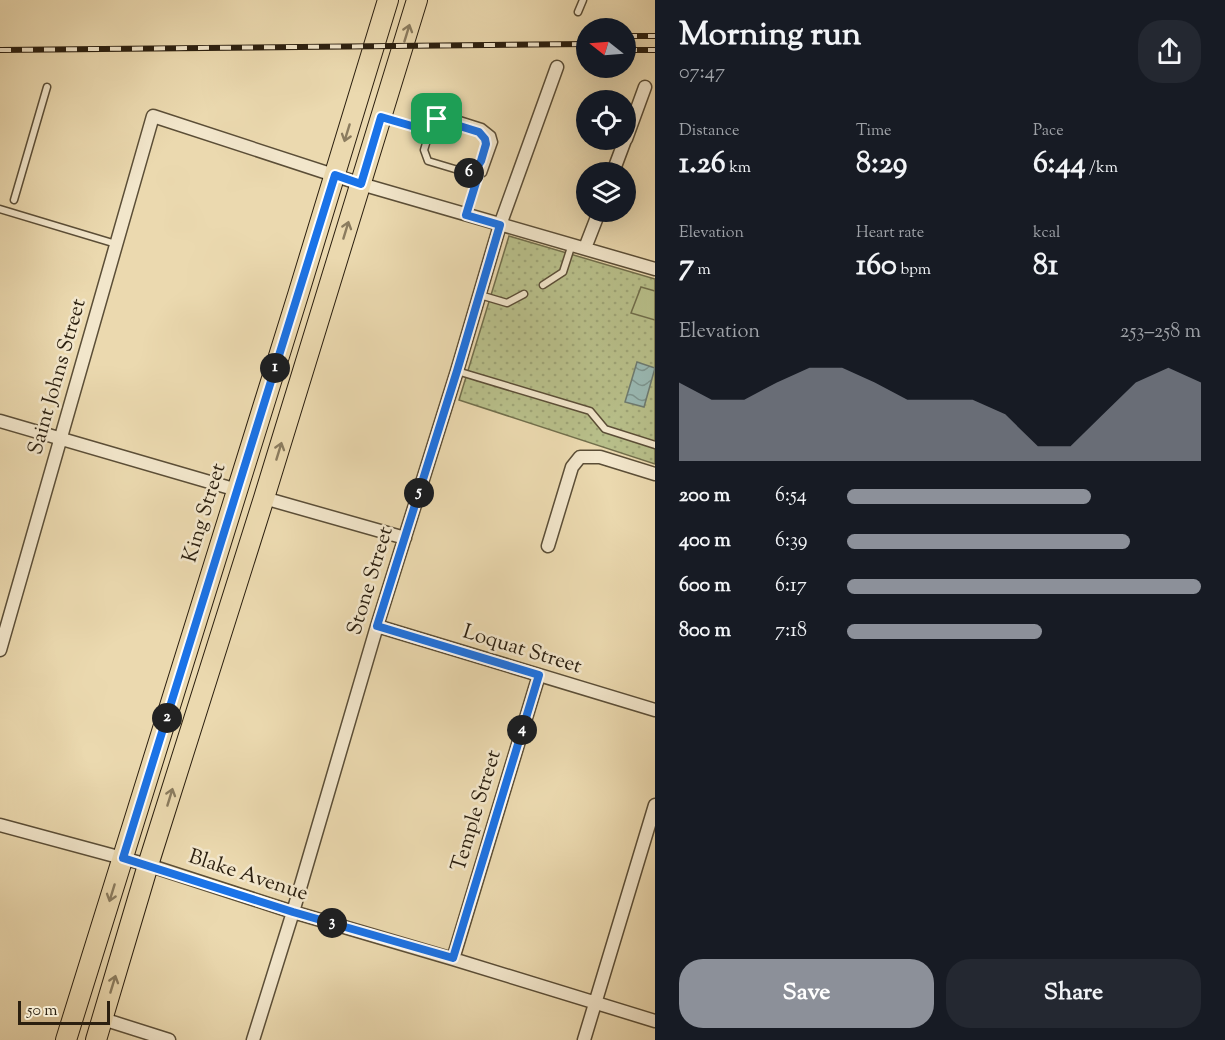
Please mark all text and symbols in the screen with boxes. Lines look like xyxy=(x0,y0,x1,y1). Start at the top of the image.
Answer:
text: Morning run xyxy=(679,12,861,60)
north arrow xyxy=(576,18,636,78)
map controls xyxy=(576,18,636,222)
button: share xyxy=(1138,20,1201,83)
one-way arrow xyxy=(403,24,414,43)
text: 07:47 xyxy=(679,59,725,88)
button: locate xyxy=(576,90,636,150)
pin xyxy=(411,93,462,144)
icon: arrive xyxy=(420,102,453,135)
text: Distance xyxy=(679,120,739,143)
text: Time xyxy=(856,120,892,143)
text: Pace xyxy=(1033,120,1064,143)
one-way arrow xyxy=(341,124,352,143)
text: 1.26 xyxy=(679,143,726,186)
text: 8:29 xyxy=(856,143,907,186)
text: 6:44 xyxy=(1033,143,1086,186)
text: km xyxy=(726,157,751,180)
text: /km xyxy=(1086,157,1118,180)
pin: 6 xyxy=(454,158,484,188)
text: 6 xyxy=(465,161,473,184)
button: layers xyxy=(576,162,636,222)
one-way arrow xyxy=(342,221,353,240)
text: Elevation xyxy=(679,222,744,245)
text: Heart rate xyxy=(856,222,924,245)
text: kcal xyxy=(1033,222,1061,245)
text: 7 xyxy=(679,245,694,288)
text: 160 xyxy=(856,245,897,288)
text: 81 xyxy=(1033,245,1058,288)
text: m xyxy=(694,259,711,282)
text: bpm xyxy=(897,259,931,282)
street label: Saint Johns Street xyxy=(21,295,95,459)
text: Elevation xyxy=(679,318,760,347)
text: 253–258 m xyxy=(1120,318,1201,347)
pin: 1 xyxy=(260,353,290,383)
text: 1 xyxy=(272,356,278,379)
one-way arrow xyxy=(274,442,285,461)
street label: King Street xyxy=(176,460,234,566)
pin: 5 xyxy=(404,478,434,508)
text: 5 xyxy=(416,481,422,504)
text: 200 m xyxy=(679,482,730,511)
text: 6:54 xyxy=(775,482,807,511)
street label: Stone Street xyxy=(340,523,402,639)
text: 400 m xyxy=(679,527,731,556)
text: 6:39 xyxy=(775,527,808,556)
text: 600 m xyxy=(679,572,731,601)
text: 6:17 xyxy=(775,572,807,601)
text: 800 m xyxy=(679,617,731,646)
text: 7:18 xyxy=(775,617,807,646)
street label: Loquat Street xyxy=(459,618,585,682)
pin: 2 xyxy=(152,703,182,733)
text: 2 xyxy=(163,706,171,729)
pin: 4 xyxy=(507,715,537,745)
text: 4 xyxy=(518,718,526,741)
street label: Temple Street xyxy=(444,747,510,875)
one-way arrow xyxy=(165,788,176,807)
street label: Blake Avenue xyxy=(184,843,312,909)
one-way arrow xyxy=(106,883,117,902)
pin: 3 xyxy=(317,908,347,938)
text: 3 xyxy=(329,911,335,934)
button: Save xyxy=(679,959,934,1028)
button: Share xyxy=(946,959,1201,1028)
one-way arrow xyxy=(108,975,119,994)
scale bar xyxy=(18,998,110,1026)
text: 50 m xyxy=(27,1000,58,1023)

